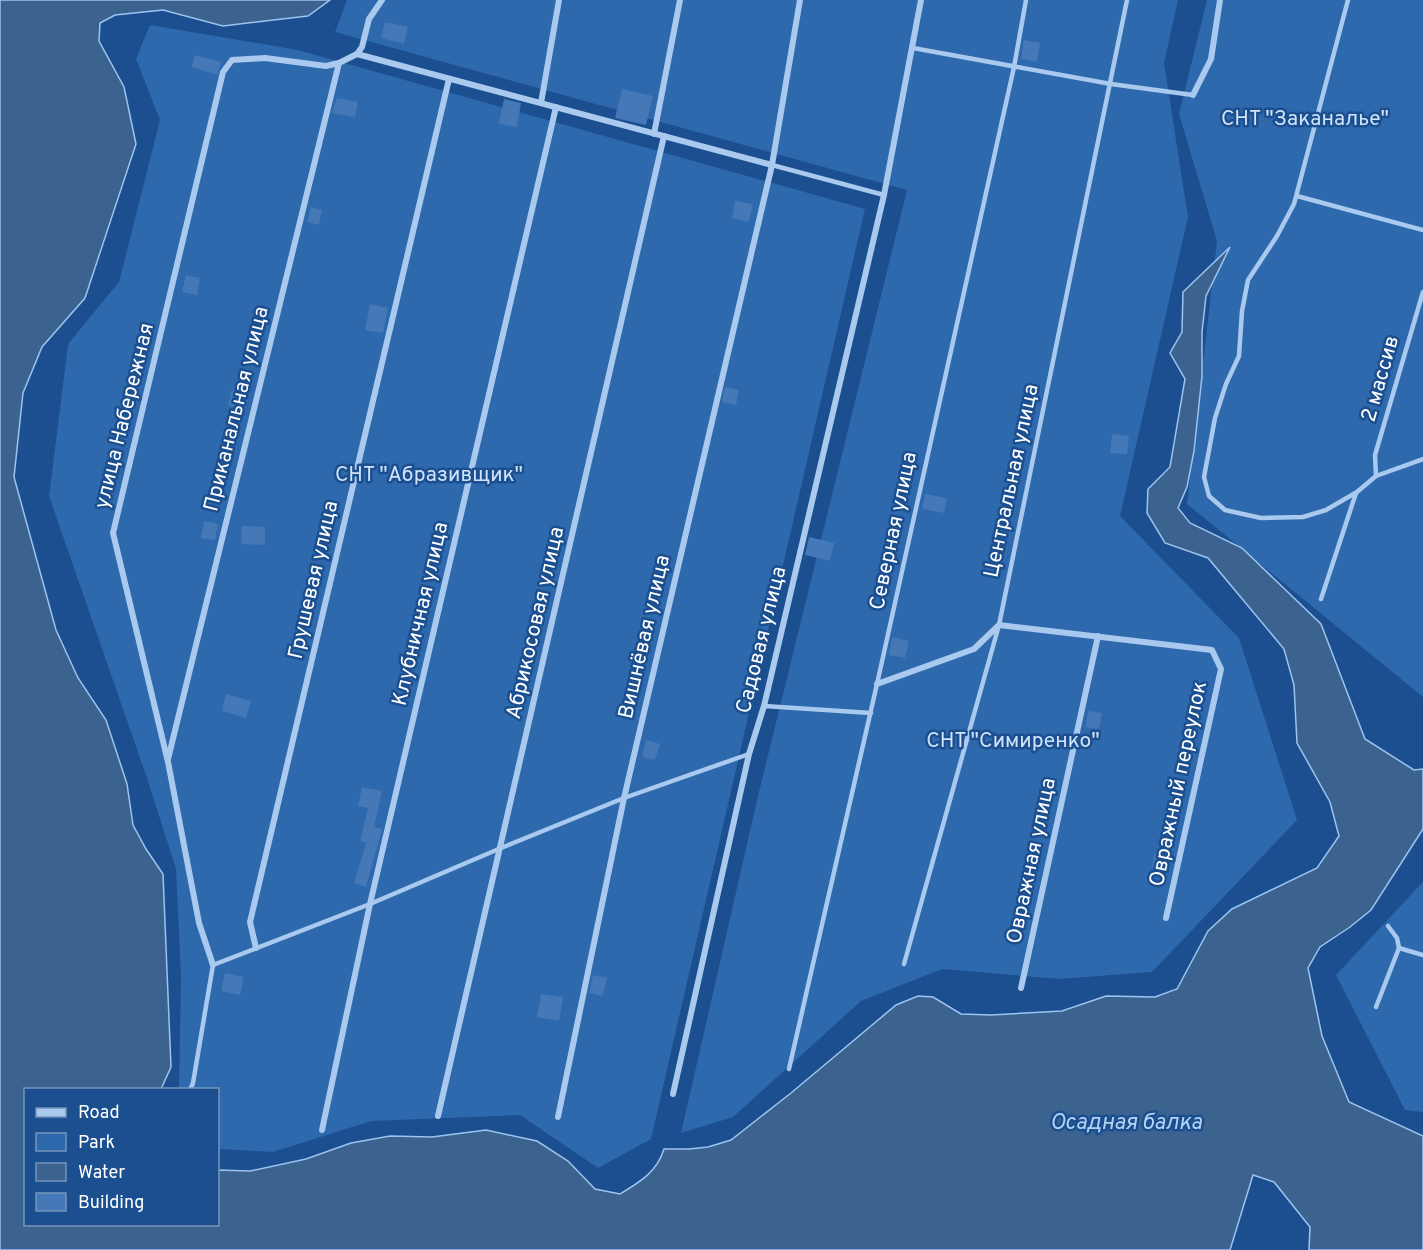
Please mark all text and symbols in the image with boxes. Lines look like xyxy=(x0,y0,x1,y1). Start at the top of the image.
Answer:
park label: СНТ "Заканалье" xyxy=(1221,106,1389,133)
street label: Приканальная улица xyxy=(198,304,276,514)
street label: улица Набережная xyxy=(89,320,161,512)
street label: 2 массив xyxy=(1356,333,1406,425)
street label: Центральная улица xyxy=(978,382,1046,580)
street label: Северная улица xyxy=(864,449,924,613)
park label: СНТ "Абразивщик" xyxy=(335,462,523,489)
street label: Грушевая улица xyxy=(283,498,345,662)
street label: Клубничная улица xyxy=(387,519,455,709)
street label: Абрикосовая улица xyxy=(501,524,571,722)
street label: Вишнёвая улица xyxy=(613,552,677,722)
street label: Садовая улица xyxy=(731,564,793,716)
street label: Овражный переулок xyxy=(1144,679,1214,889)
park label: СНТ "Симиренко" xyxy=(926,728,1100,755)
street label: Овражная улица xyxy=(1001,775,1063,947)
legend xyxy=(24,1088,219,1226)
text: Road xyxy=(78,1102,120,1125)
water label: Осадная балка xyxy=(1050,1110,1203,1137)
text: Park xyxy=(78,1132,115,1155)
text: Water xyxy=(78,1162,125,1185)
text: Building xyxy=(78,1192,144,1215)

